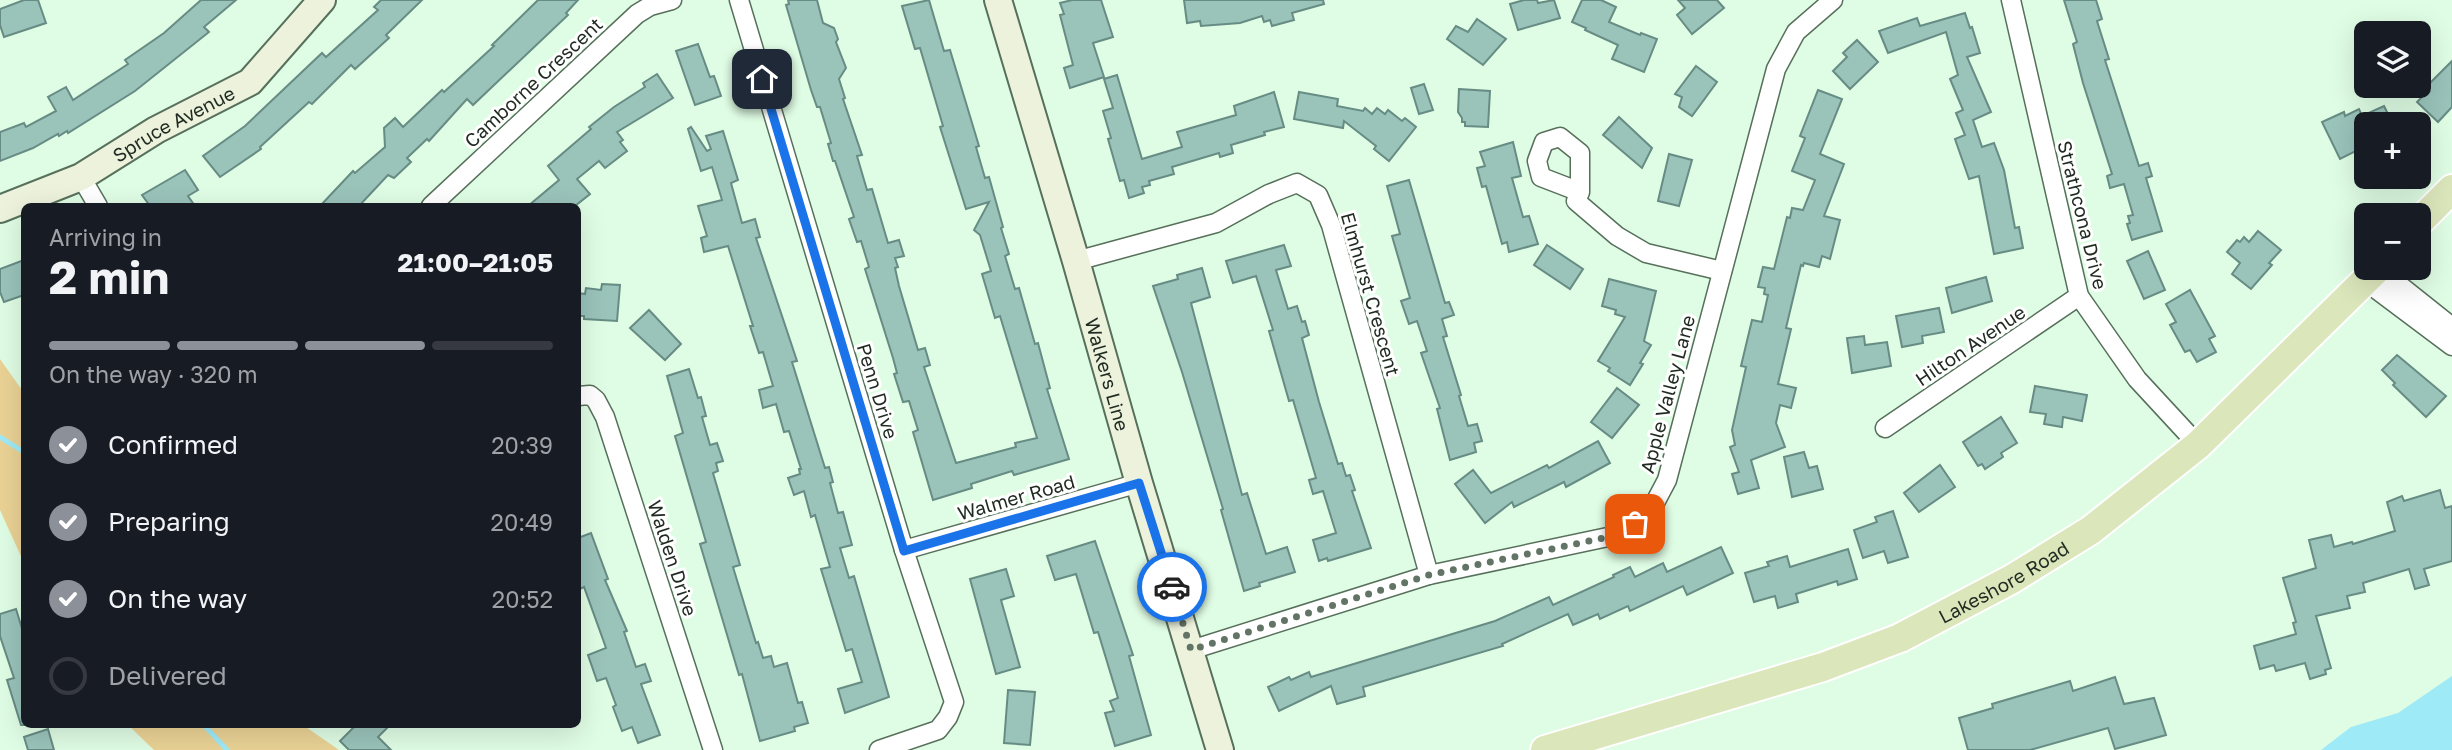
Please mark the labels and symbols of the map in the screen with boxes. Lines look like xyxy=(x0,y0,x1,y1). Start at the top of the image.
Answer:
street label: Camborne Crescent xyxy=(459,12,607,152)
pin xyxy=(732,49,792,109)
street label: Spruce Avenue xyxy=(108,80,238,166)
street label: Strathcona Drive xyxy=(2053,138,2113,292)
street label: Elmhurst Crescent xyxy=(1337,210,1405,378)
street label: Hilton Avenue xyxy=(1911,300,2029,390)
street label: Apple Valley Lane xyxy=(1635,313,1699,475)
street label: Walkers Line xyxy=(1081,315,1135,433)
street label: Penn Drive xyxy=(853,341,903,441)
street label: Walmer Road xyxy=(955,469,1077,525)
pin xyxy=(1605,494,1665,554)
street label: Walden Drive xyxy=(643,497,703,619)
street label: Lakeshore Road xyxy=(1934,536,2072,627)
courier xyxy=(1137,552,1207,622)

